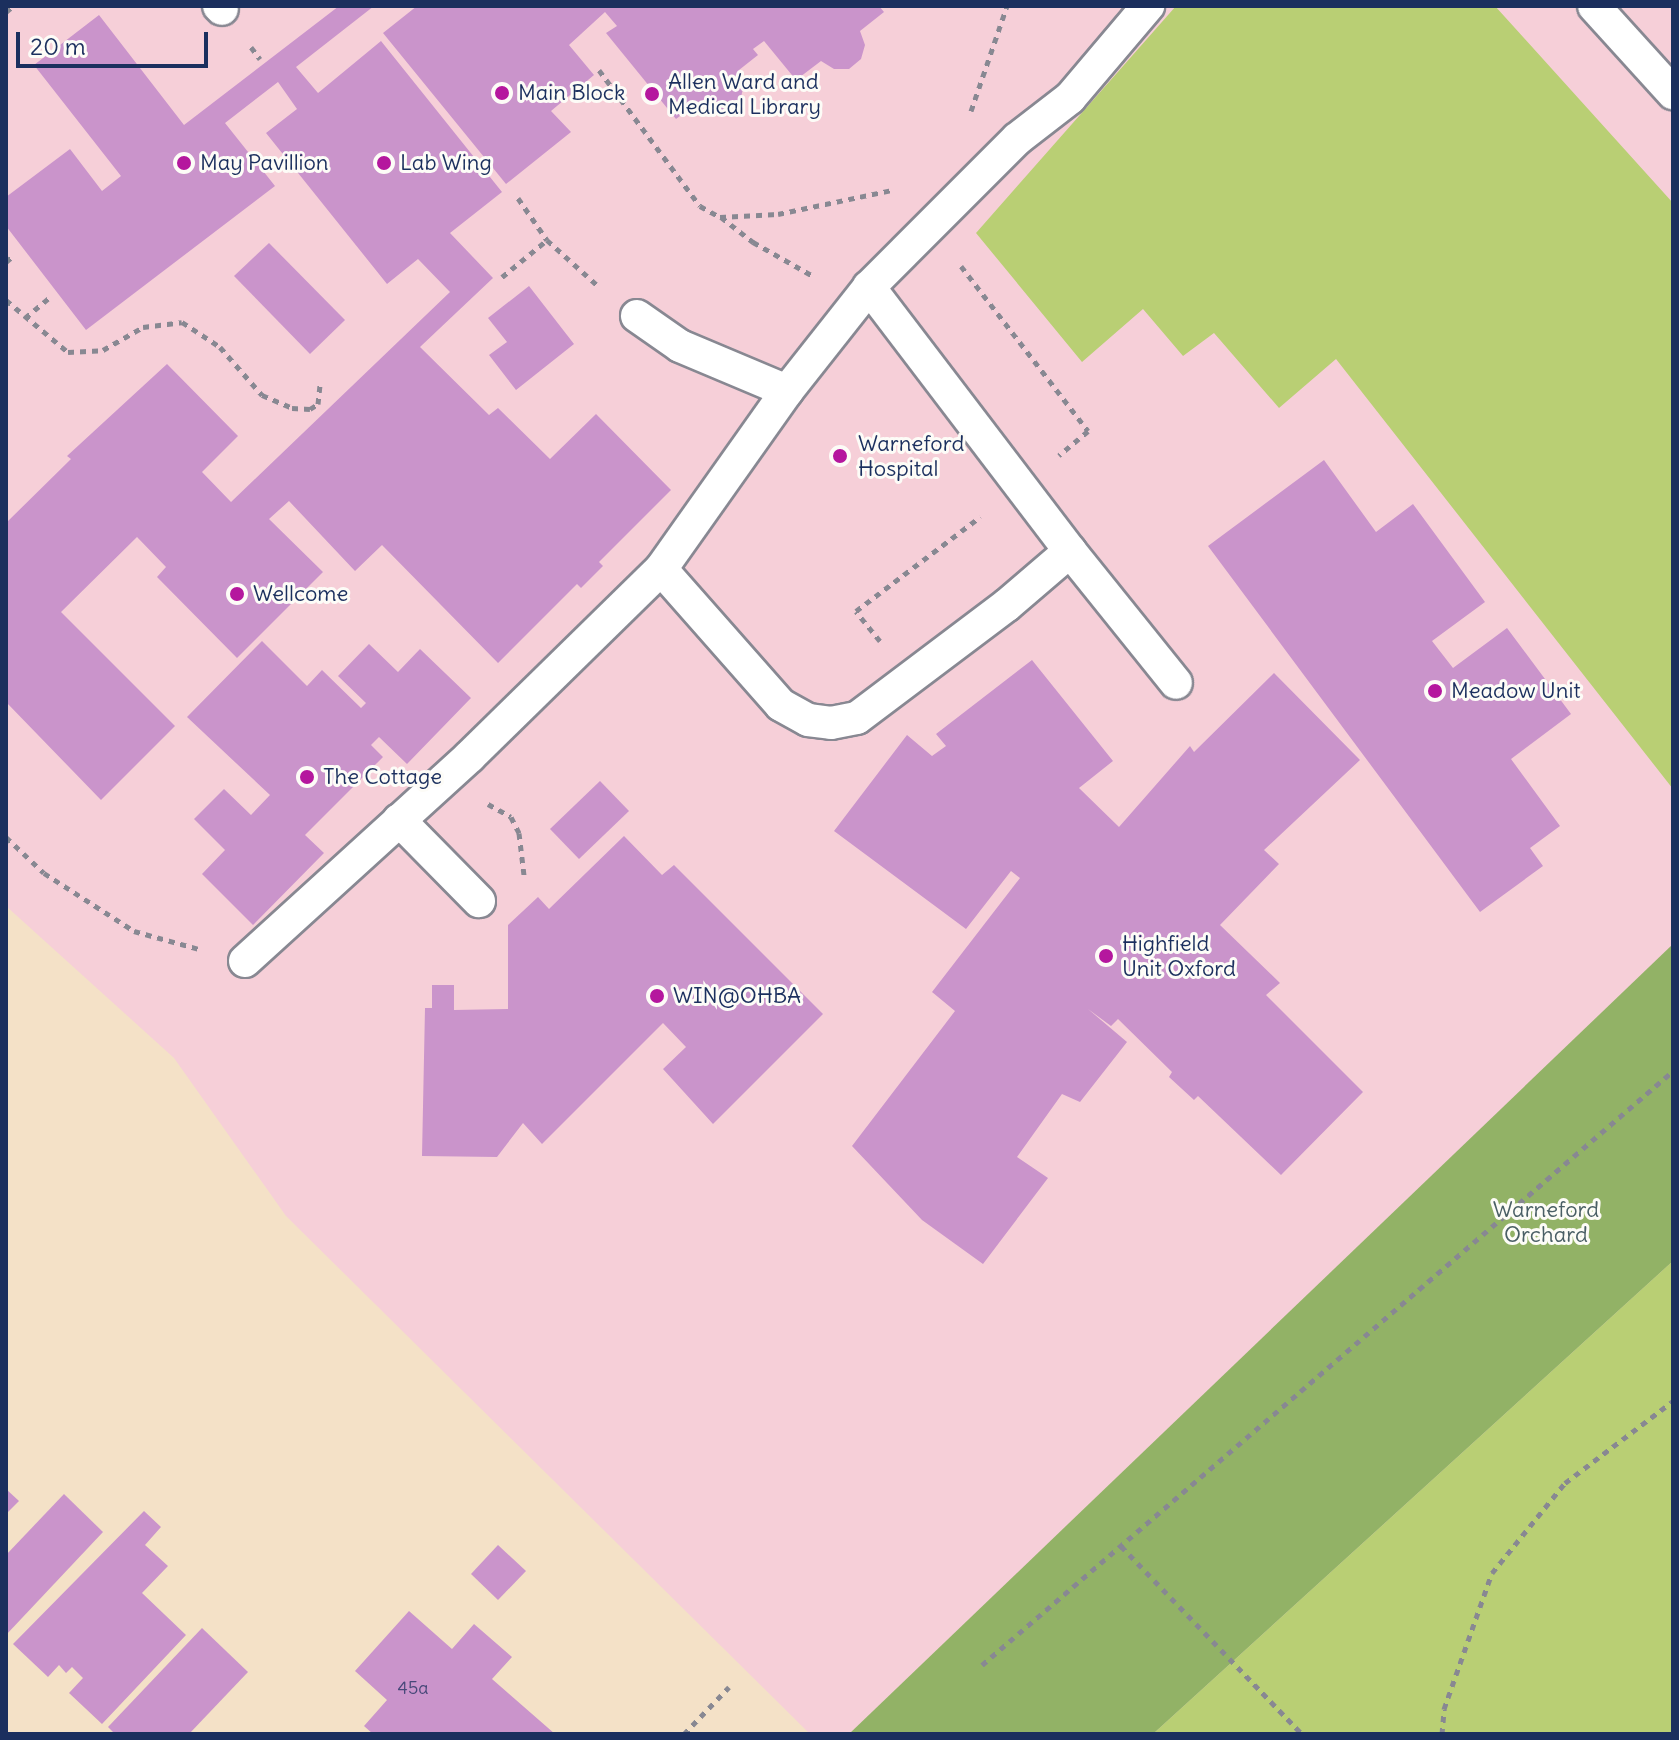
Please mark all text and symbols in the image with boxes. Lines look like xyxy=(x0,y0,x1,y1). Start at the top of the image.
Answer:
scale bar xyxy=(20,16,212,66)
text: 20 m xyxy=(30,31,86,61)
place label: Allen Ward and Medical Library xyxy=(668,68,821,120)
place label: Main Block xyxy=(518,80,625,106)
marker: Main Block xyxy=(493,84,511,102)
marker: Allen Ward and Medical Library xyxy=(643,85,661,103)
place label: May Pavillion xyxy=(200,150,329,176)
place label: Lab Wing xyxy=(400,150,492,176)
marker: May Pavillion xyxy=(175,154,193,172)
marker: Lab Wing xyxy=(375,154,393,172)
place label: Warneford Hospital xyxy=(858,430,964,482)
marker: Warneford Hospital xyxy=(829,445,851,467)
place label: Wellcome xyxy=(253,581,348,607)
marker: Wellcome xyxy=(228,585,246,603)
place label: Meadow Unit xyxy=(1451,678,1581,704)
marker: Meadow Unit xyxy=(1426,682,1444,700)
place label: The Cottage xyxy=(323,764,442,790)
marker: The Cottage xyxy=(298,768,316,786)
place label: Highfield Unit Oxford xyxy=(1122,930,1236,982)
marker: Highfield Unit Oxford xyxy=(1097,947,1115,965)
place label: WIN@OHBA xyxy=(673,983,801,1009)
marker: WIN@OHBA xyxy=(648,987,666,1005)
park label: Warneford Orchard xyxy=(1493,1196,1599,1248)
house number: 45a xyxy=(397,1677,429,1699)

